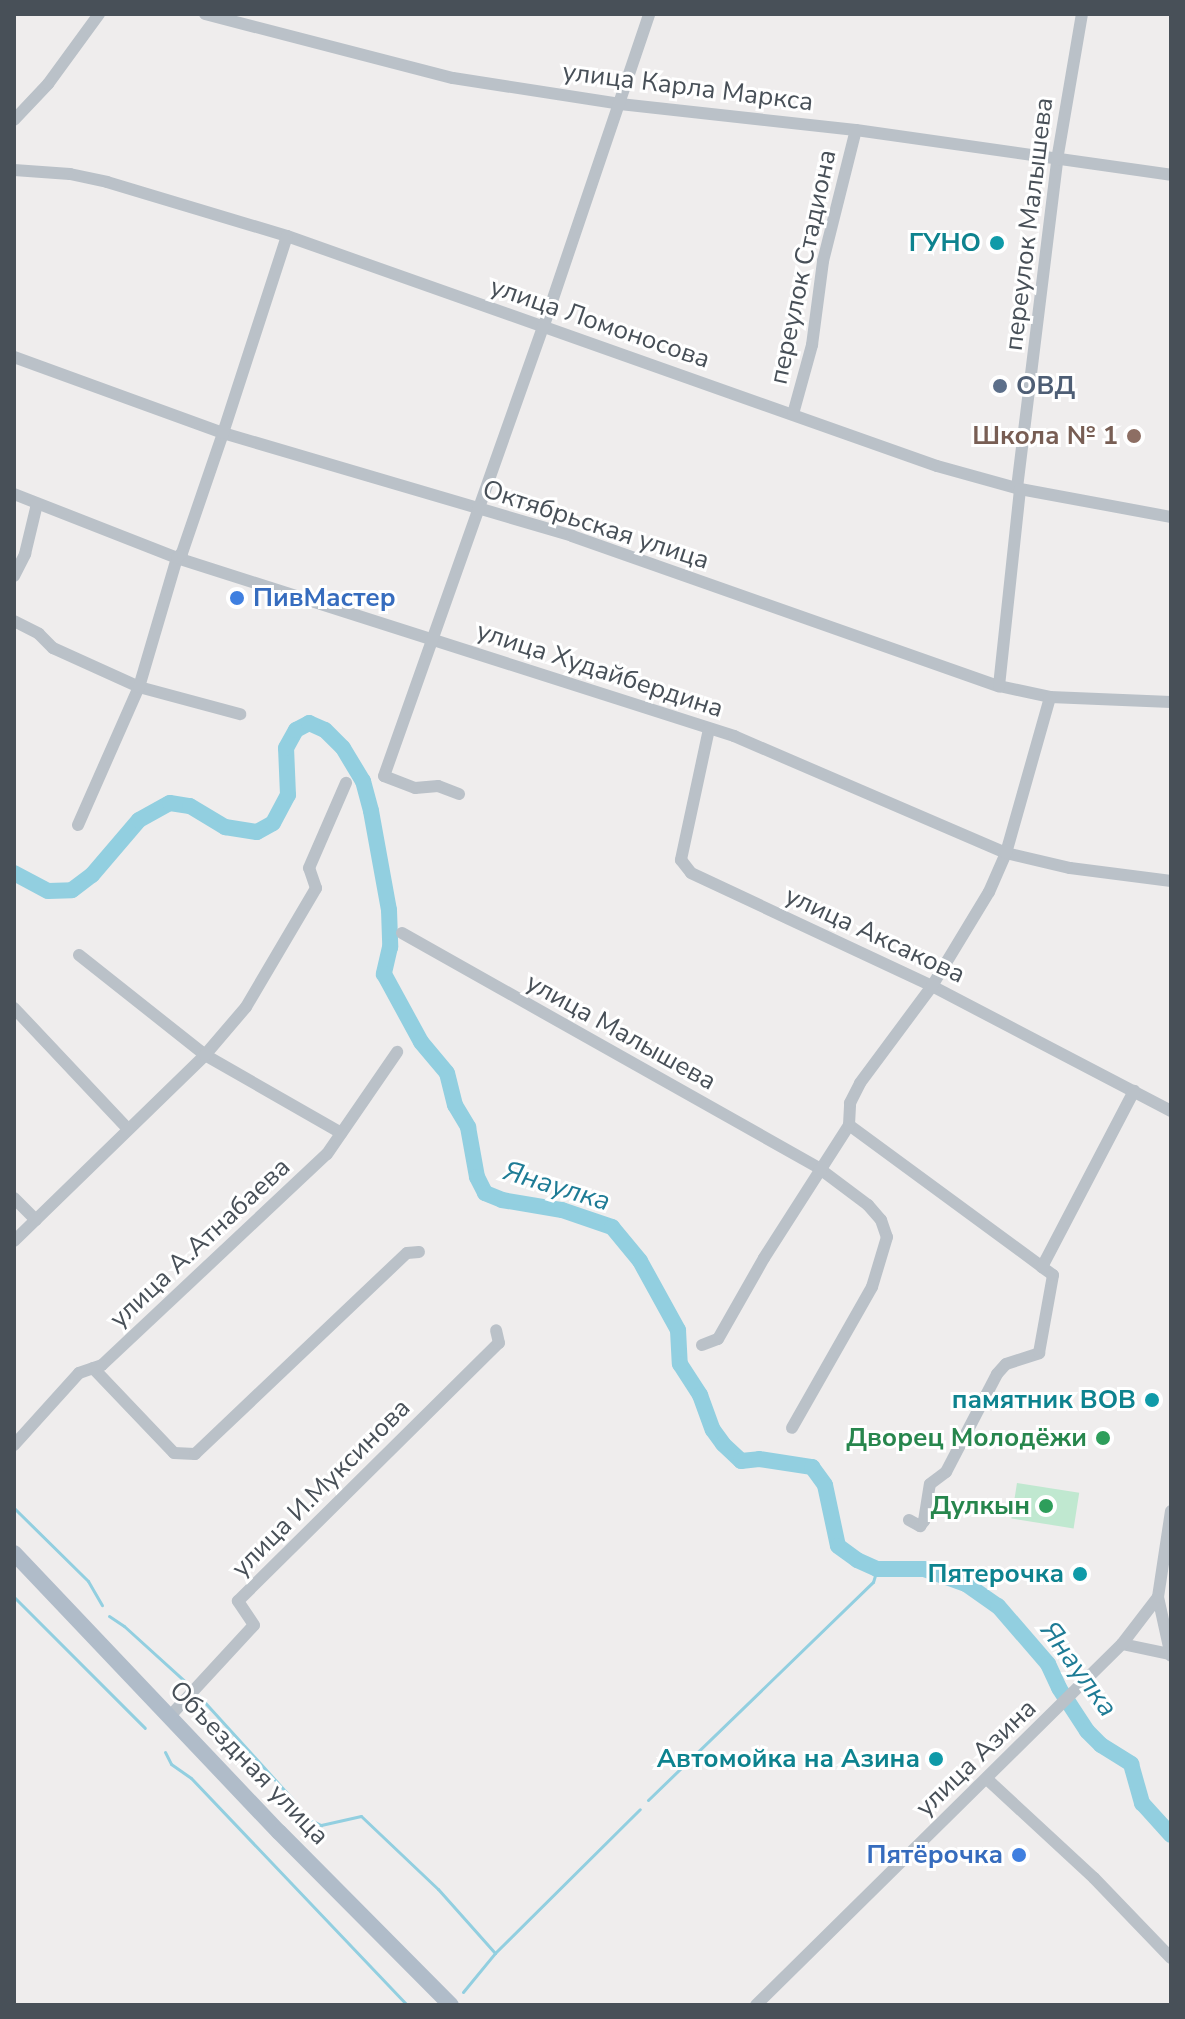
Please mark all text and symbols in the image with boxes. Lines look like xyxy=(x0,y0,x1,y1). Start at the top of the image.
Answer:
street label: улица Карла Маркса xyxy=(561,56,815,118)
street label: переулок Малышева xyxy=(998,96,1060,352)
street label: переулок Стадиона xyxy=(763,147,843,387)
place label: ГУНО xyxy=(909,227,981,259)
marker: ГУНО xyxy=(988,234,1006,252)
street label: улица Ломоносова xyxy=(486,271,714,375)
place label: ОВД xyxy=(1016,370,1075,402)
marker: ОВД xyxy=(991,377,1009,395)
place label: Школа № 1 xyxy=(972,420,1118,452)
marker: Школа № 1 xyxy=(1125,427,1143,445)
street label: Октябрьская улица xyxy=(479,474,713,576)
place label: ПивМастер xyxy=(253,582,396,614)
marker: ПивМастер xyxy=(228,589,246,607)
street label: улица Худайбердина xyxy=(473,615,727,725)
street label: улица Аксакова xyxy=(780,880,970,990)
street label: улица Малышева xyxy=(521,967,721,1097)
street label: улица А.Атнабаева xyxy=(103,1151,297,1335)
water label: Янаулка xyxy=(499,1154,615,1218)
place label: памятник ВОВ xyxy=(952,1384,1136,1416)
marker: памятник ВОВ xyxy=(1143,1391,1161,1409)
street label: улица И.Муксинова xyxy=(225,1392,417,1584)
place label: Дворец Молодёжи xyxy=(846,1422,1087,1454)
marker: Дворец Молодёжи xyxy=(1094,1429,1112,1447)
place label: Дулкын xyxy=(930,1490,1030,1522)
marker: Дулкын xyxy=(1037,1497,1055,1515)
place label: Пятерочка xyxy=(928,1558,1064,1590)
marker: Пятерочка xyxy=(1071,1565,1089,1583)
water label: Янаулка xyxy=(1033,1615,1125,1723)
street label: Объездная улица xyxy=(163,1675,335,1851)
street label: улица Азина xyxy=(909,1693,1043,1823)
place label: Автомойка на Азина xyxy=(657,1743,920,1775)
marker: Автомойка на Азина xyxy=(927,1750,945,1768)
place label: Пятёрочка xyxy=(867,1839,1003,1871)
marker: Пятёрочка xyxy=(1010,1846,1028,1864)

